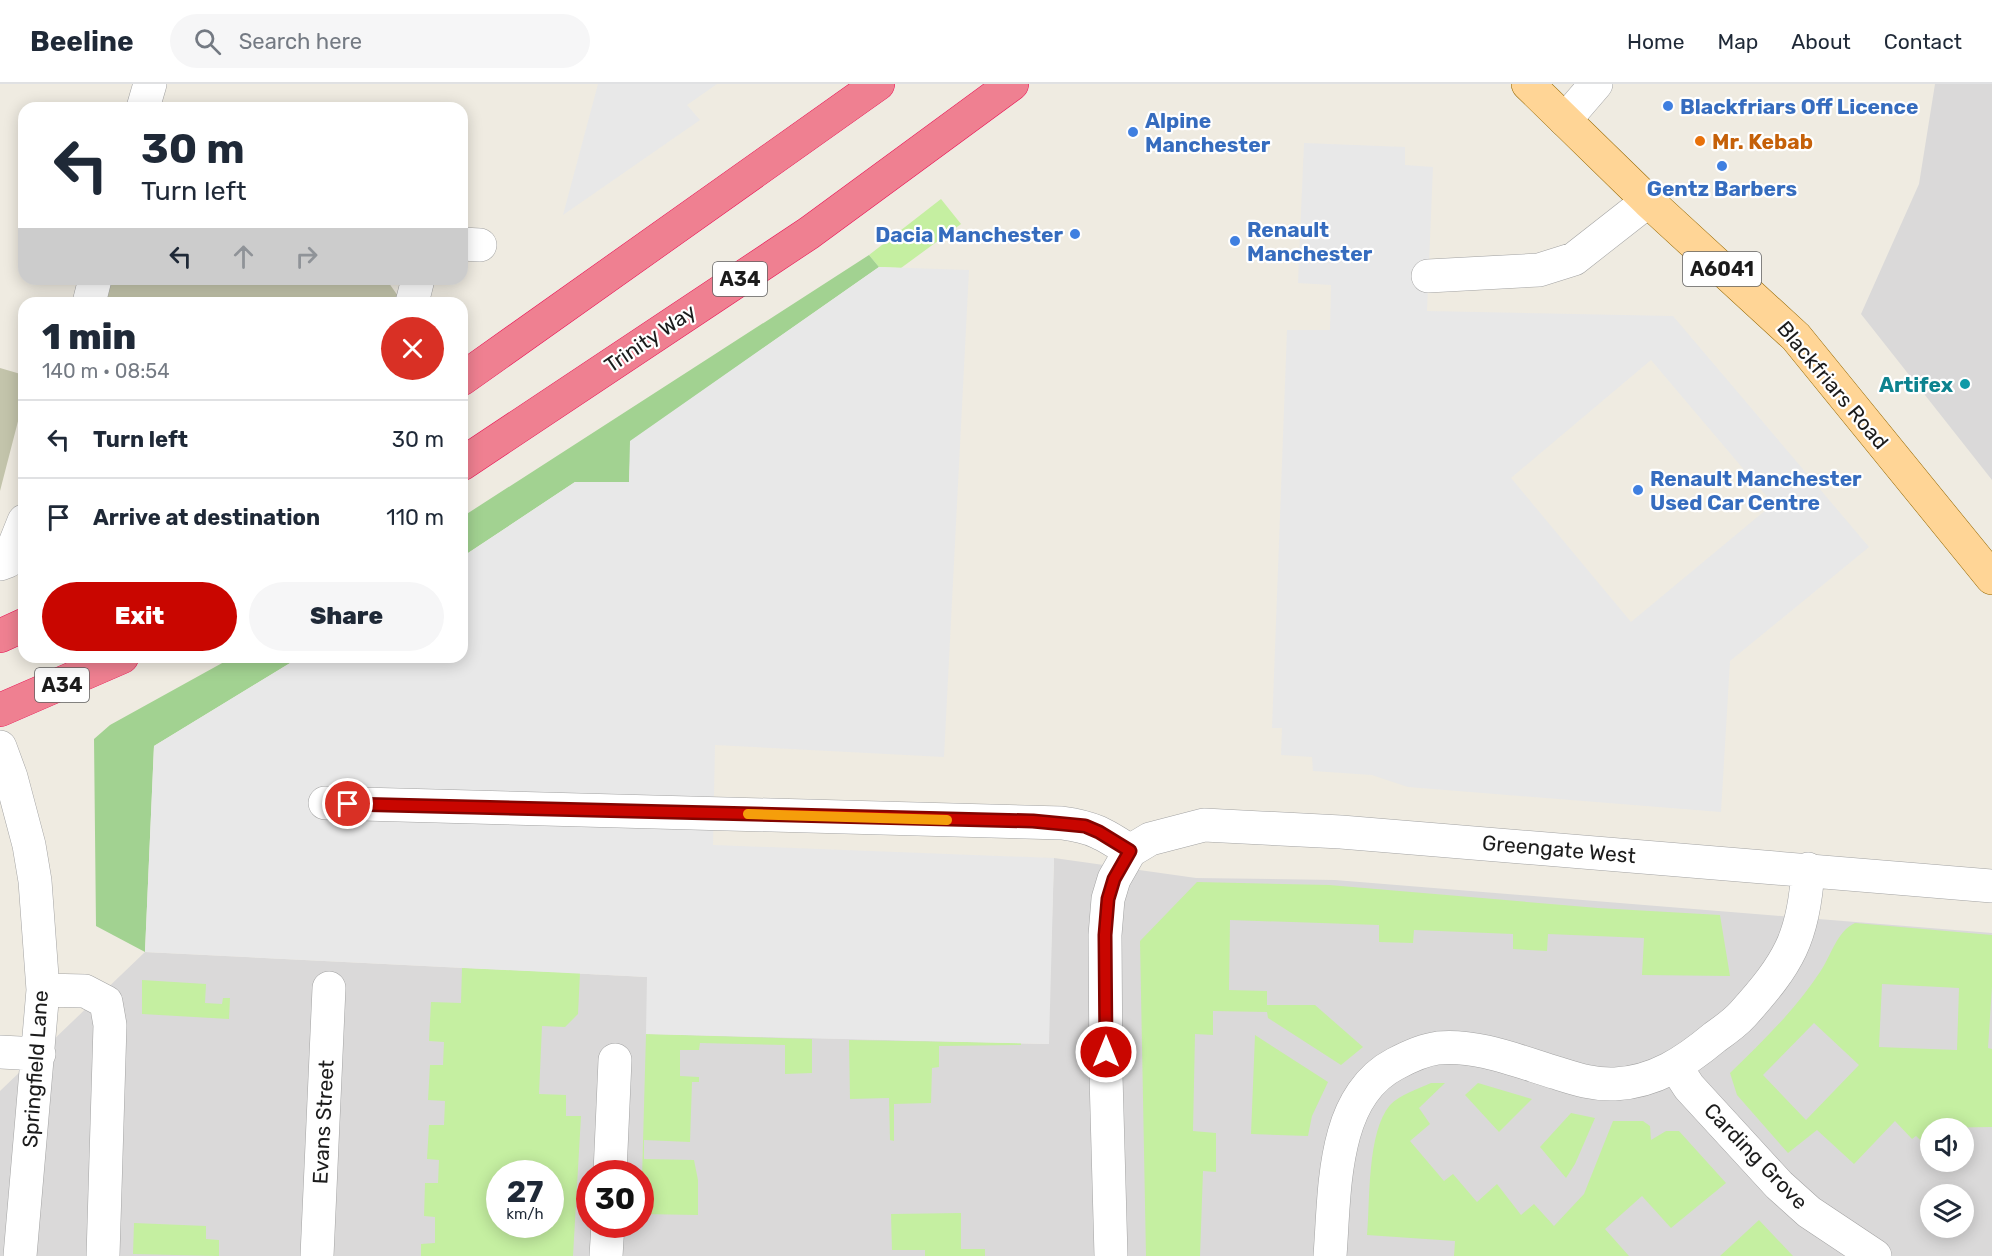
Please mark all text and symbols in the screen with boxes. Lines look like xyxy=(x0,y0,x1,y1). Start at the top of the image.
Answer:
search box xyxy=(170,14,590,68)
text: Beeline xyxy=(30,25,134,58)
icon: search xyxy=(191,25,224,58)
text: Search here xyxy=(239,28,362,55)
text: Home xyxy=(1627,29,1684,54)
text: Map xyxy=(1717,29,1758,54)
text: About xyxy=(1791,29,1851,54)
text: Contact xyxy=(1884,29,1962,54)
place label: Blackfriars Off Licence xyxy=(1680,94,1918,119)
marker: Blackfriars Off Licence xyxy=(1661,99,1675,113)
place label: Alpine Manchester xyxy=(1145,108,1271,157)
text: 30 m xyxy=(141,124,245,174)
marker: Alpine Manchester xyxy=(1126,125,1140,139)
icon: left xyxy=(42,126,120,204)
place label: Mr. Kebab xyxy=(1712,129,1813,154)
marker: Mr. Kebab xyxy=(1693,134,1707,148)
marker: Gentz Barbers xyxy=(1715,159,1729,173)
text: Turn left xyxy=(141,175,246,207)
place label: Gentz Barbers xyxy=(1647,176,1797,201)
place label: Renault Manchester xyxy=(1247,217,1373,266)
place label: Dacia Manchester xyxy=(875,222,1063,247)
marker: Dacia Manchester xyxy=(1068,227,1082,241)
marker: Renault Manchester xyxy=(1228,234,1242,248)
icon: left xyxy=(164,240,197,273)
icon: ahead xyxy=(227,240,260,273)
icon: right xyxy=(290,240,323,273)
road number: A6041 xyxy=(1683,252,1761,286)
road number: A34 xyxy=(713,262,767,296)
street label: Trinity Way xyxy=(600,298,701,378)
text: 1 min xyxy=(42,315,136,358)
street label: Blackfriars Road xyxy=(1772,316,1894,454)
button: close xyxy=(381,317,444,380)
text: 140 m · 08:54 xyxy=(42,359,170,383)
place label: Artifex xyxy=(1879,372,1954,397)
marker: Artifex xyxy=(1958,377,1972,391)
icon: left xyxy=(42,423,75,456)
text: Turn left xyxy=(93,426,188,453)
text: 30 m xyxy=(392,426,444,453)
place label: Renault Manchester Used Car Centre xyxy=(1650,466,1862,515)
marker: Renault Manchester Used Car Centre xyxy=(1631,483,1645,497)
icon: arrive xyxy=(42,501,75,534)
text: Arrive at destination xyxy=(93,504,320,531)
text: 110 m xyxy=(386,504,444,531)
button: Exit xyxy=(42,582,237,651)
button: Share xyxy=(249,582,444,651)
road number: A34 xyxy=(35,668,89,702)
pin xyxy=(322,778,373,829)
icon: arrive xyxy=(331,787,364,820)
street label: Greengate West xyxy=(1481,830,1637,868)
street label: Springfield Lane xyxy=(17,989,53,1149)
position arrow xyxy=(1074,1020,1138,1084)
street label: Evans Street xyxy=(307,1059,339,1185)
street label: Carding Grove xyxy=(1699,1098,1813,1214)
map controls xyxy=(1920,1118,1974,1238)
button: sound xyxy=(1920,1118,1974,1172)
speed limit sign: 30 xyxy=(576,1160,654,1238)
text: 27 xyxy=(507,1174,543,1210)
button: layers xyxy=(1920,1184,1974,1238)
text: km/h xyxy=(506,1205,544,1223)

